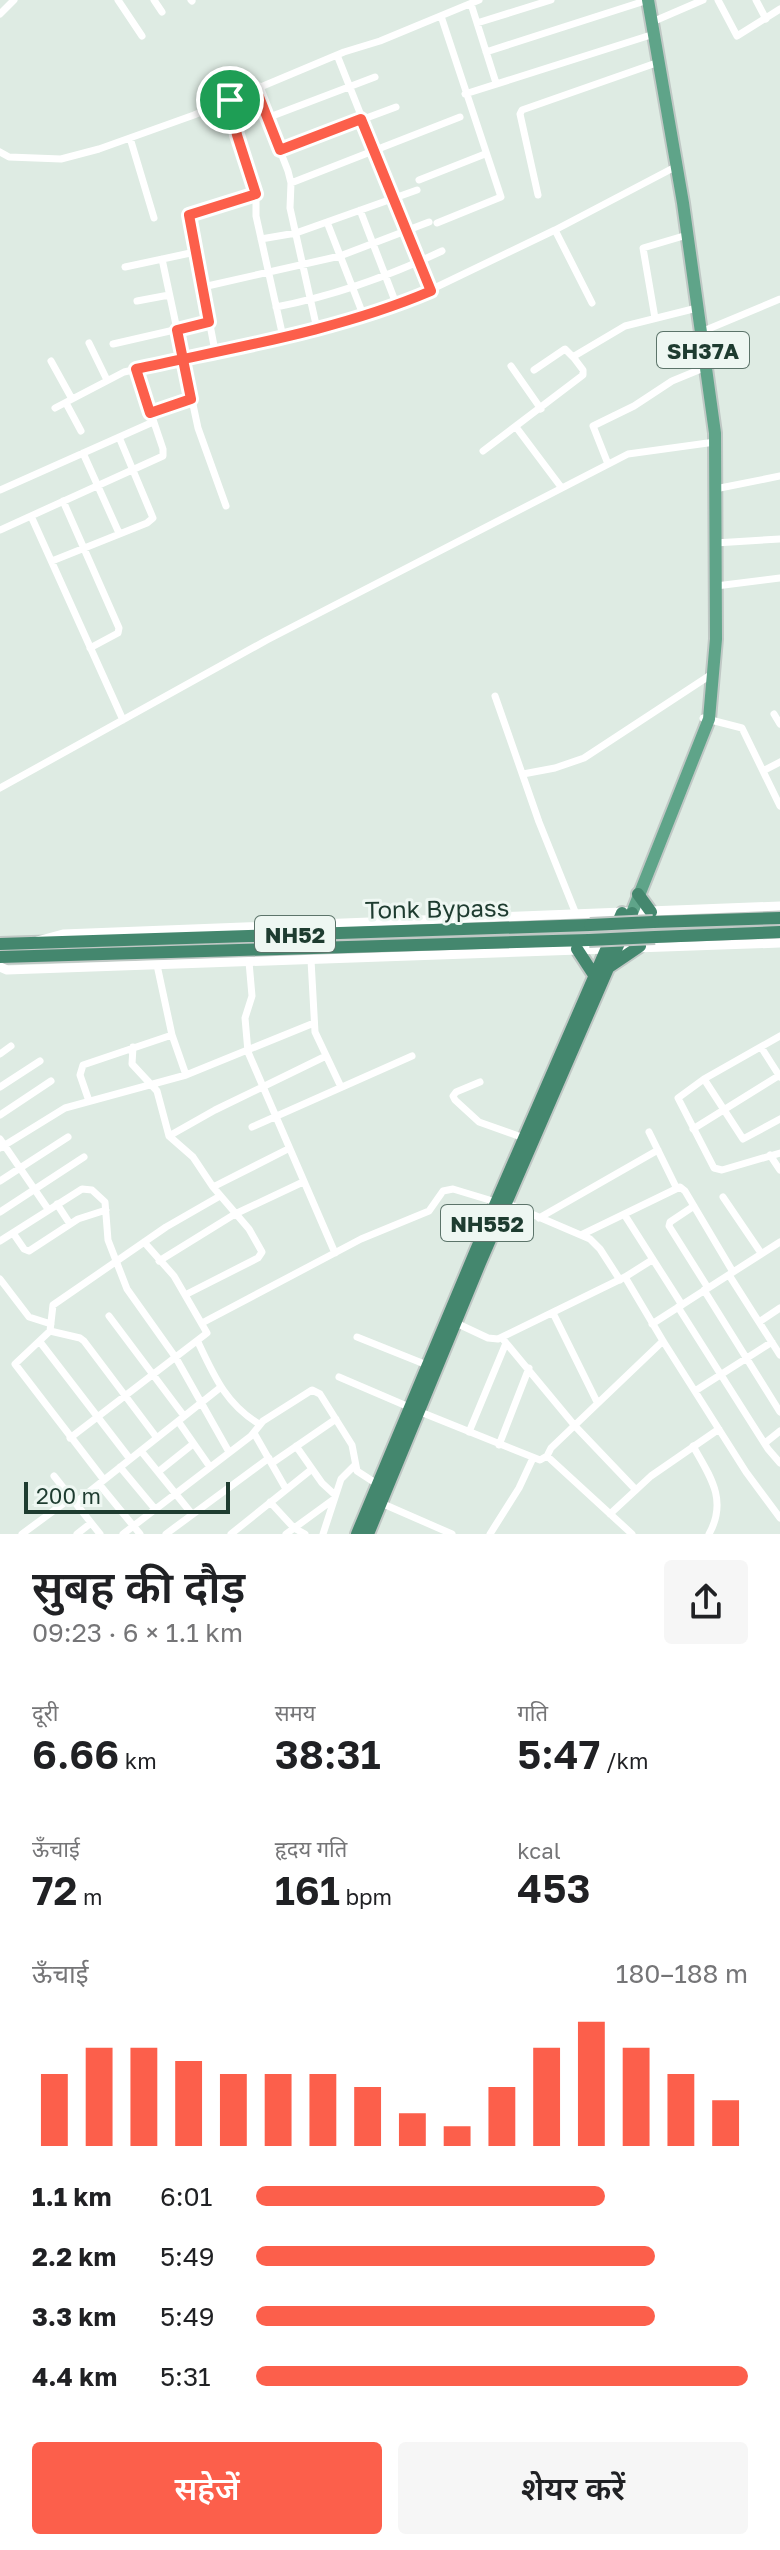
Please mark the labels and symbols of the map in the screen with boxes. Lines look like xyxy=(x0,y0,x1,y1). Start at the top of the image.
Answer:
pin xyxy=(196,66,264,134)
road number: SH37A xyxy=(657,332,749,368)
street label: Tonk Bypass xyxy=(365,892,509,924)
road number: NH52 xyxy=(255,916,335,952)
road number: NH552 xyxy=(441,1205,533,1241)
scale bar xyxy=(24,1478,230,1514)

